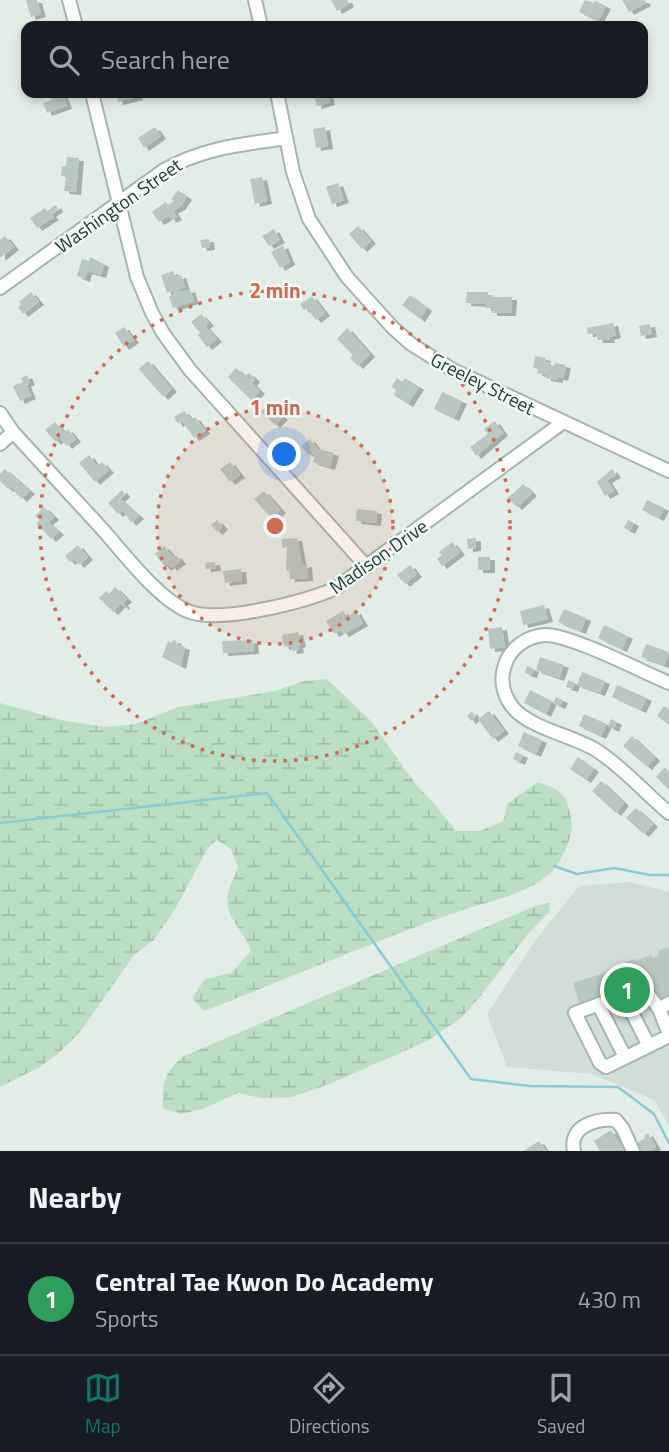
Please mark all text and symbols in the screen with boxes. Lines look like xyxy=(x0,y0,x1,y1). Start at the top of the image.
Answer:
search box xyxy=(21,21,648,98)
text: Search here xyxy=(101,40,230,79)
icon: search xyxy=(45,41,83,79)
street label: Washington Street xyxy=(49,150,188,260)
text: 2 min xyxy=(249,274,301,306)
street label: Greeley Street xyxy=(426,344,540,422)
text: 1 min xyxy=(249,391,301,423)
your location xyxy=(267,437,301,471)
street label: Madison Drive xyxy=(323,511,433,601)
centre of rings xyxy=(263,514,287,538)
pin: 1 xyxy=(604,964,650,1016)
text: Nearby xyxy=(28,1174,121,1220)
text: Central Tae Kwon Do Academy xyxy=(95,1262,433,1301)
text: 1 xyxy=(45,1282,57,1317)
text: 430 m xyxy=(578,1282,641,1317)
text: Sports xyxy=(95,1301,158,1336)
tab: Map xyxy=(84,1369,122,1440)
tab: Directions xyxy=(289,1369,370,1440)
tab: Saved xyxy=(537,1369,585,1440)

